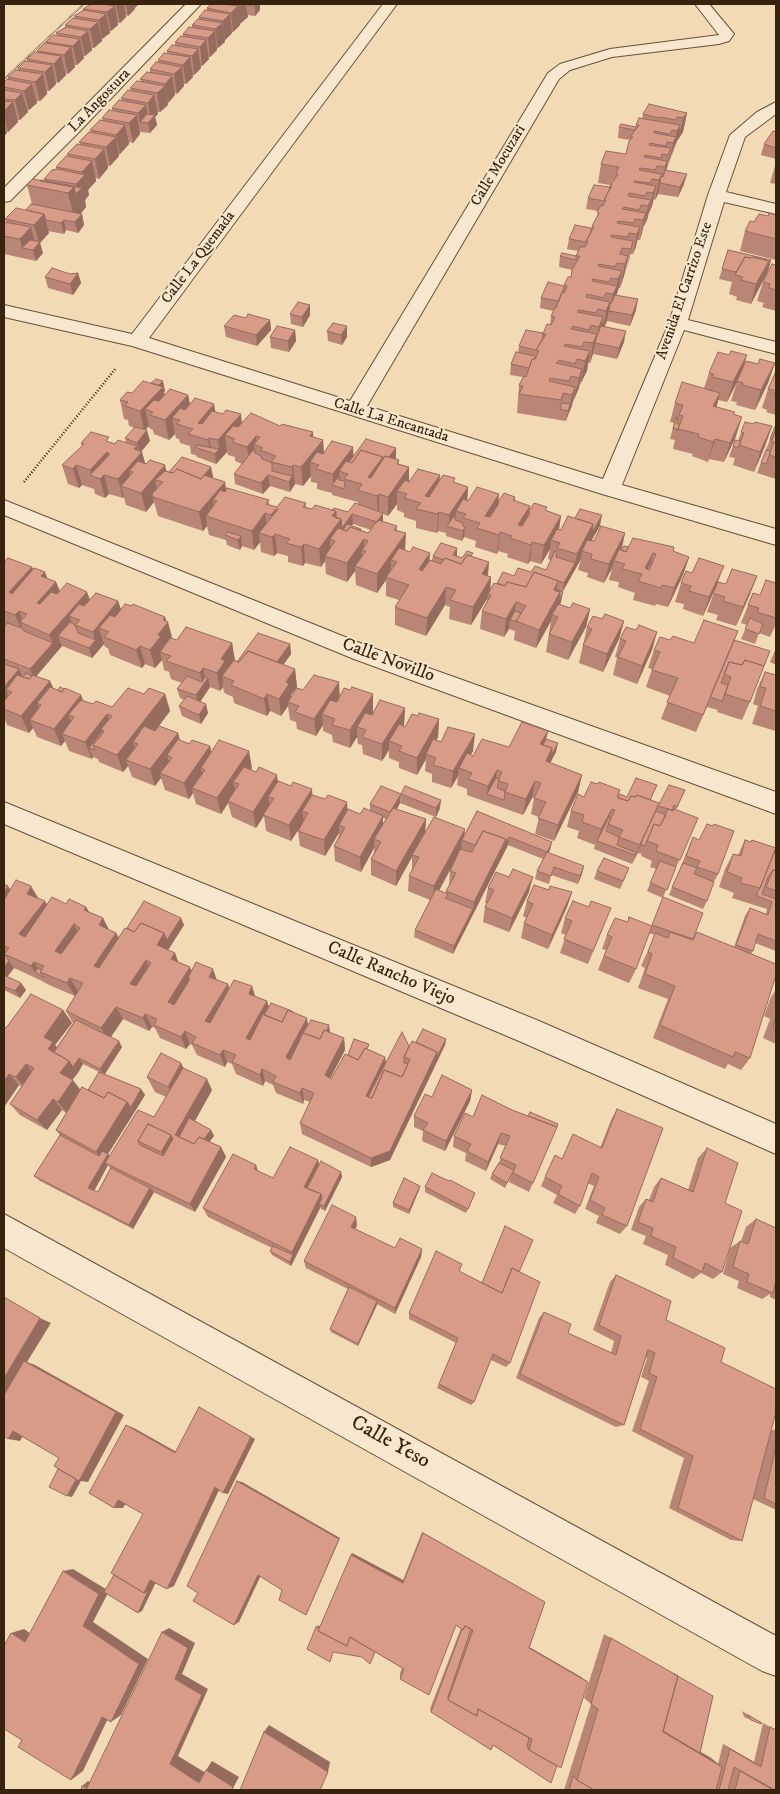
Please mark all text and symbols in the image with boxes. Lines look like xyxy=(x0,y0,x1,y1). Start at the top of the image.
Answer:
street label: La Angostura xyxy=(65,65,135,137)
street label: Calle Mocuzari xyxy=(468,122,530,210)
street label: Calle La Quemada xyxy=(158,208,240,308)
street label: Avenida El Carrizo Este xyxy=(653,220,717,362)
street label: Calle La Encantada xyxy=(331,395,451,447)
street label: Calle Novillo xyxy=(339,634,437,688)
street label: Calle Rancho Viejo xyxy=(324,937,458,1011)
street label: Calle Yeso xyxy=(346,1411,434,1475)

